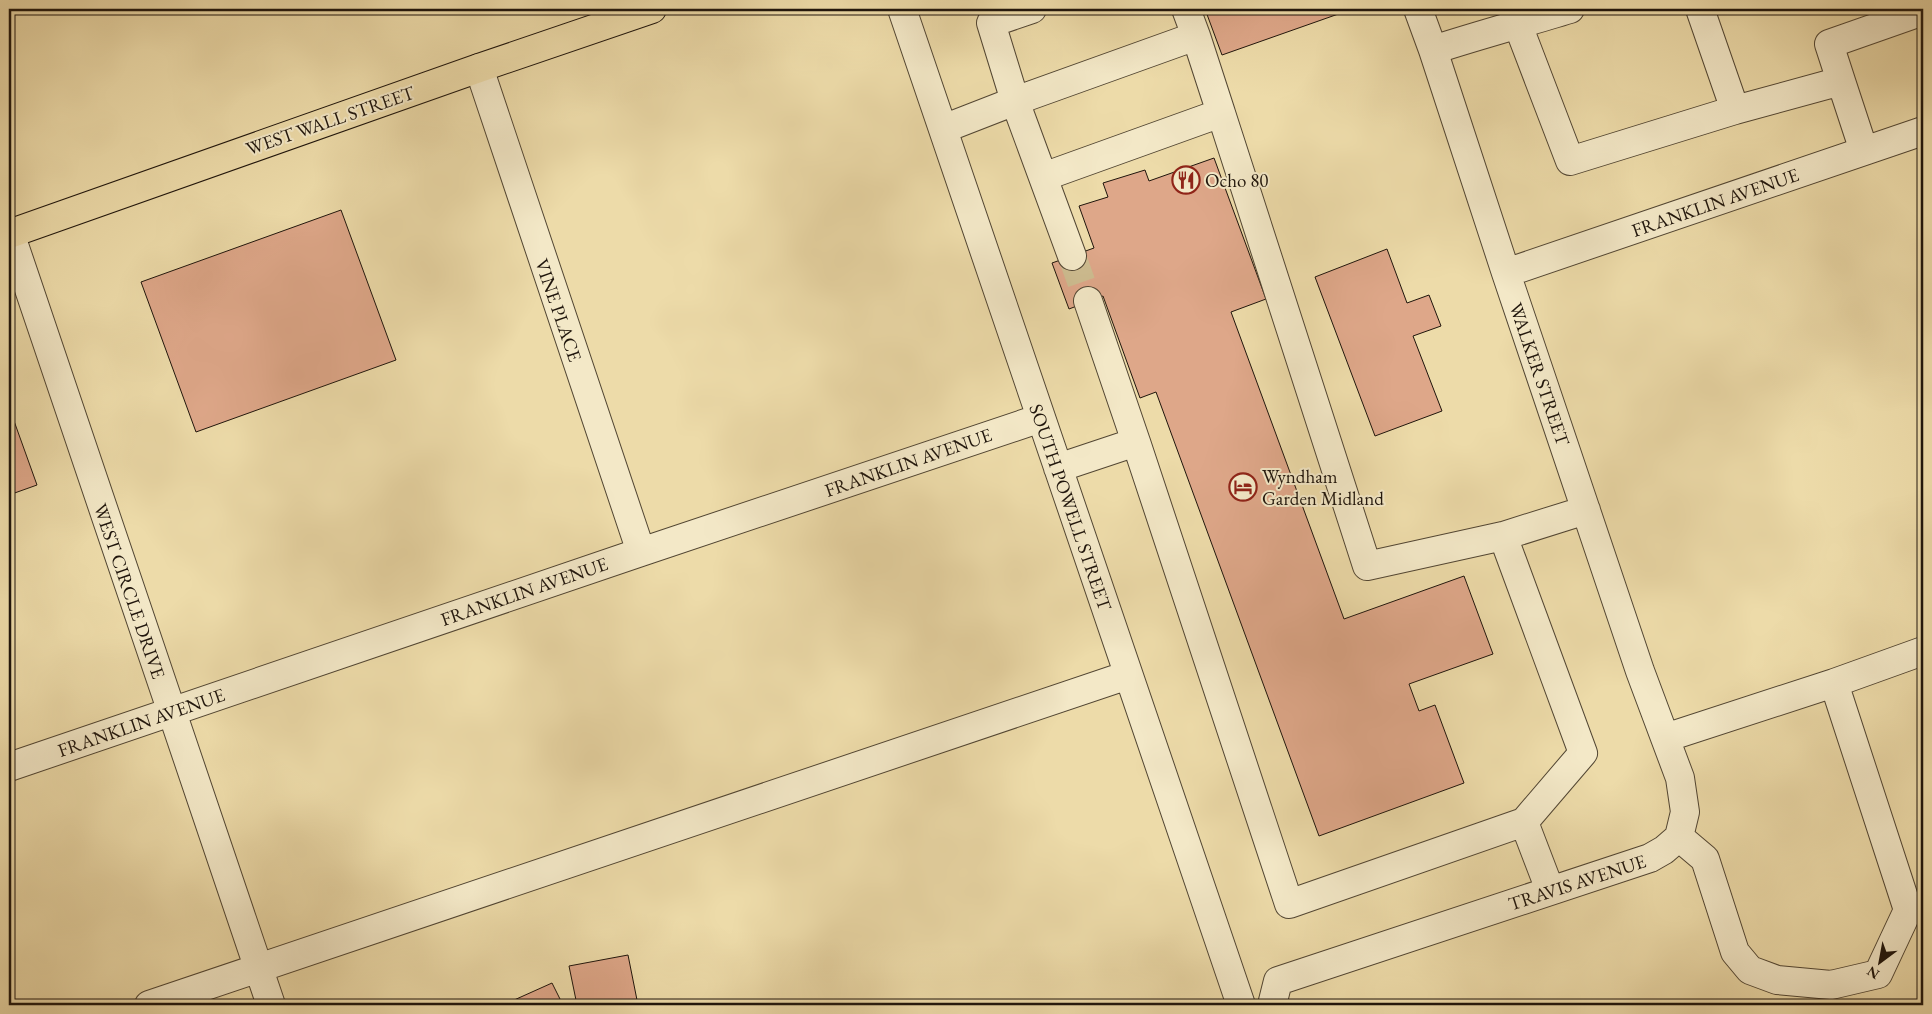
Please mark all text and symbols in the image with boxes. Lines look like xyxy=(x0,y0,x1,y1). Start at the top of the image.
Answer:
street label: WEST WALL STREET xyxy=(242,80,418,161)
street label: FRANKLIN AVENUE xyxy=(1628,162,1802,243)
restaurant icon: Ocho 80 xyxy=(1171,165,1201,195)
place label: Ocho 80 xyxy=(1205,168,1268,193)
street label: VINE PLACE xyxy=(529,255,588,365)
street label: WALKER STREET xyxy=(1503,299,1576,449)
street label: SOUTH POWELL STREET xyxy=(1023,401,1118,614)
street label: FRANKLIN AVENUE xyxy=(821,422,995,503)
place label: Wyndham Garden Midland xyxy=(1262,464,1384,511)
hotel icon: Wyndham Garden Midland xyxy=(1228,472,1258,502)
street label: WEST CIRCLE DRIVE xyxy=(88,500,171,682)
street label: FRANKLIN AVENUE xyxy=(437,551,611,632)
street label: FRANKLIN AVENUE xyxy=(54,682,228,763)
street label: TRAVIS AVENUE xyxy=(1505,848,1649,916)
north arrow xyxy=(1854,936,1904,986)
text: N xyxy=(1863,962,1883,984)

